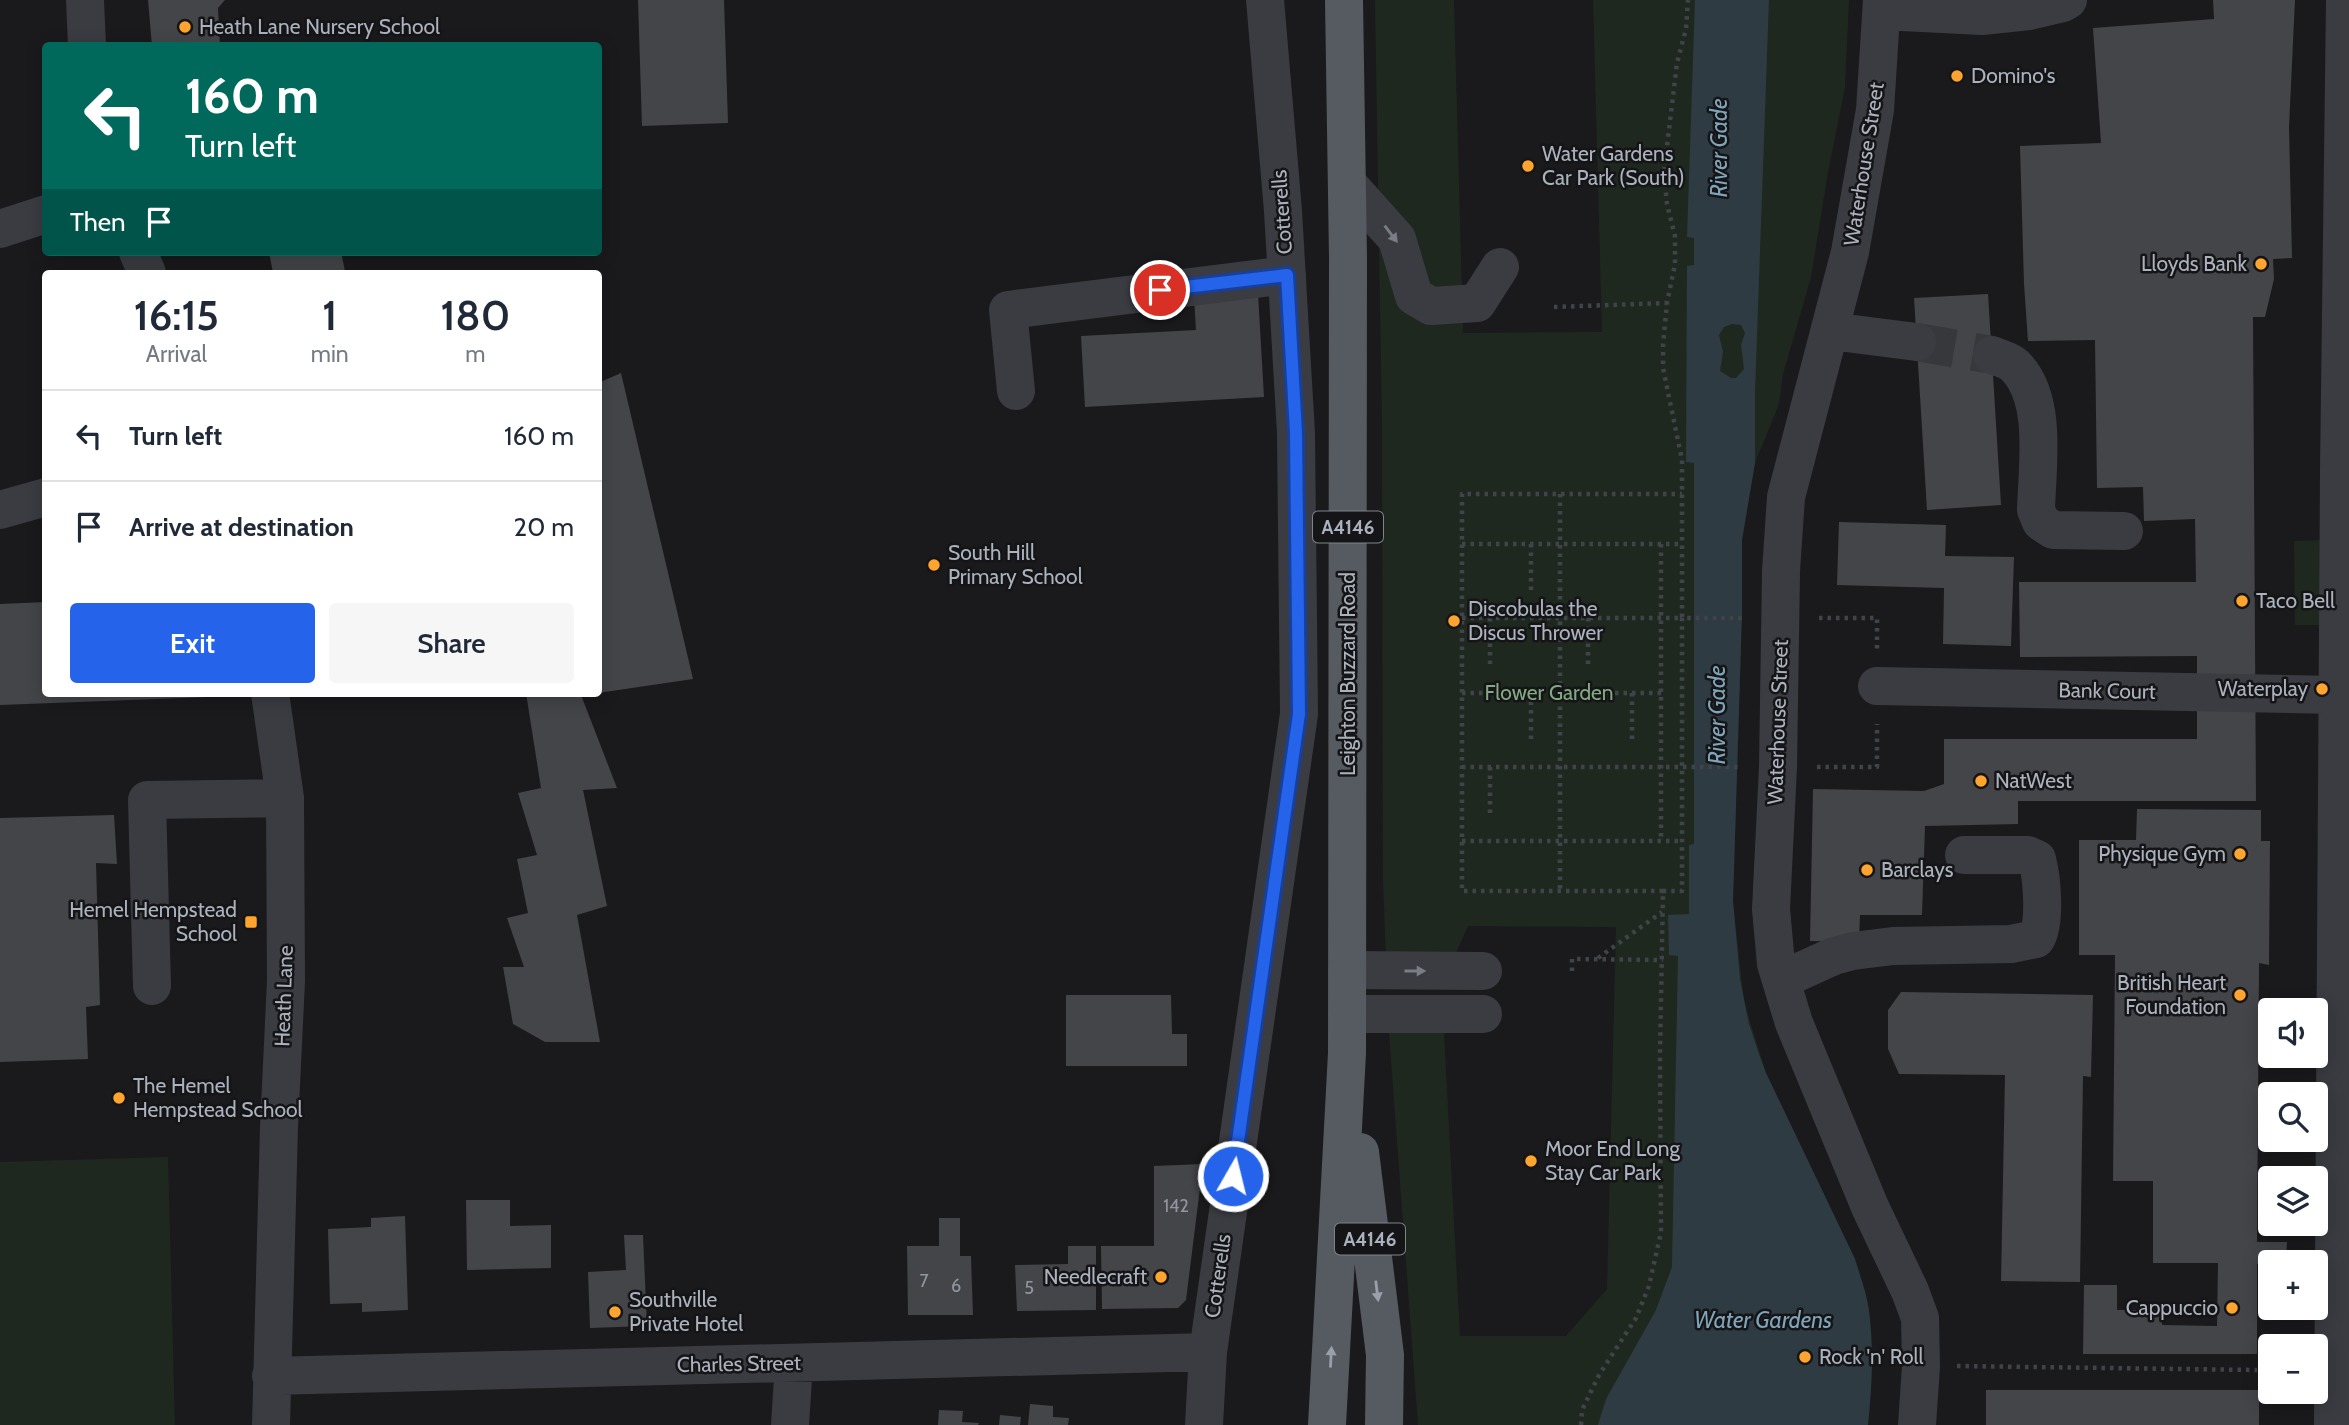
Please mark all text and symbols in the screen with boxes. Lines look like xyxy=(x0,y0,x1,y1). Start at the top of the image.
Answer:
place label: Heath Lane Nursery School xyxy=(199,14,440,39)
marker: Heath Lane Nursery School xyxy=(177,19,193,35)
place label: Domino's xyxy=(1971,63,2056,88)
text: 160 m xyxy=(185,66,319,125)
marker: Domino's xyxy=(1949,68,1965,84)
icon: left xyxy=(70,70,161,161)
street label: Waterhouse Street xyxy=(1838,80,1889,248)
water label: River Gade xyxy=(1705,98,1733,198)
text: Turn left xyxy=(185,126,296,165)
place label: Water Gardens Car Park (South) xyxy=(1542,141,1685,190)
marker: Water Gardens Car Park (South) xyxy=(1520,158,1536,174)
street label: Cotterells xyxy=(1266,169,1297,255)
icon: arrive xyxy=(140,203,178,241)
text: Then xyxy=(70,206,126,238)
one-way arrow xyxy=(1384,225,1398,243)
place label: Lloyds Bank xyxy=(2141,251,2248,276)
marker: Lloyds Bank xyxy=(2253,256,2269,272)
pin xyxy=(1130,260,1190,320)
icon: arrive xyxy=(1141,271,1179,309)
text: 16:15 xyxy=(134,289,219,341)
text: 1 xyxy=(322,289,337,341)
text: 180 xyxy=(440,289,510,341)
text: Arrival xyxy=(146,340,207,368)
text: min xyxy=(311,340,349,368)
text: m xyxy=(465,340,485,368)
icon: left xyxy=(70,417,108,455)
text: Turn left xyxy=(129,420,222,452)
text: 160 m xyxy=(504,420,574,452)
icon: arrive xyxy=(70,508,108,546)
text: Arrive at destination xyxy=(129,511,354,543)
text: 20 m xyxy=(514,511,574,543)
road number: A4146 xyxy=(1313,512,1383,542)
place label: South Hill Primary School xyxy=(948,540,1083,589)
marker: South Hill Primary School xyxy=(926,557,942,573)
street label: Leighton Buzzard Road xyxy=(1335,572,1360,776)
place label: Taco Bell xyxy=(2256,588,2335,613)
marker: Taco Bell xyxy=(2234,593,2250,609)
place label: Discobulas the Discus Thrower xyxy=(1468,596,1603,645)
button: Exit xyxy=(70,603,315,683)
button: Share xyxy=(329,603,574,683)
marker: Discobulas the Discus Thrower xyxy=(1446,613,1462,629)
street label: Waterhouse Street xyxy=(1762,639,1793,805)
water label: River Gade xyxy=(1703,665,1731,765)
place label: Waterplay xyxy=(2218,676,2308,701)
street label: Bank Court xyxy=(2058,677,2156,704)
park label: Flower Garden xyxy=(1484,680,1614,705)
marker: Waterplay xyxy=(2314,681,2330,697)
place label: NatWest xyxy=(1995,768,2072,793)
marker: NatWest xyxy=(1973,773,1989,789)
place label: Physique Gym xyxy=(2098,841,2226,866)
marker: Physique Gym xyxy=(2232,846,2248,862)
place label: Barclays xyxy=(1881,857,1954,882)
marker: Barclays xyxy=(1859,862,1875,878)
place label: Hemel Hempstead School xyxy=(69,897,237,946)
marker: Hemel Hempstead School xyxy=(243,914,259,930)
street label: Heath Lane xyxy=(269,945,298,1047)
one-way arrow xyxy=(1404,965,1426,977)
place label: British Heart Foundation xyxy=(2117,970,2226,1019)
marker: British Heart Foundation xyxy=(2232,987,2248,1003)
map controls xyxy=(2258,998,2328,1404)
button: sound xyxy=(2258,998,2328,1068)
place label: The Hemel Hempstead School xyxy=(133,1073,303,1122)
button: search xyxy=(2258,1082,2328,1152)
marker: The Hemel Hempstead School xyxy=(111,1090,127,1106)
place label: Moor End Long Stay Car Park xyxy=(1545,1136,1680,1185)
position arrow xyxy=(1196,1139,1270,1213)
marker: Moor End Long Stay Car Park xyxy=(1523,1153,1539,1169)
button: layers xyxy=(2258,1166,2328,1236)
house number: 142 xyxy=(1163,1195,1189,1217)
road number: A4146 xyxy=(1335,1224,1405,1254)
street label: Cotterells xyxy=(1199,1232,1236,1320)
button: + xyxy=(2258,1250,2328,1320)
place label: Needlecraft xyxy=(1044,1264,1147,1289)
marker: Needlecraft xyxy=(1153,1269,1169,1285)
house number: 7 xyxy=(919,1270,929,1292)
house number: 6 xyxy=(951,1275,961,1297)
house number: 5 xyxy=(1024,1277,1034,1299)
one-way arrow xyxy=(1371,1280,1382,1302)
place label: Southville Private Hotel xyxy=(629,1287,743,1336)
place label: Cappuccio xyxy=(2126,1295,2218,1320)
marker: Cappuccio xyxy=(2224,1300,2240,1316)
marker: Southville Private Hotel xyxy=(607,1304,623,1320)
water label: Water Gardens xyxy=(1694,1306,1832,1334)
button: − xyxy=(2258,1334,2328,1404)
place label: Rock 'n' Roll xyxy=(1819,1344,1924,1369)
one-way arrow xyxy=(1325,1346,1336,1368)
marker: Rock 'n' Roll xyxy=(1797,1349,1813,1365)
street label: Charles Street xyxy=(677,1350,801,1377)

